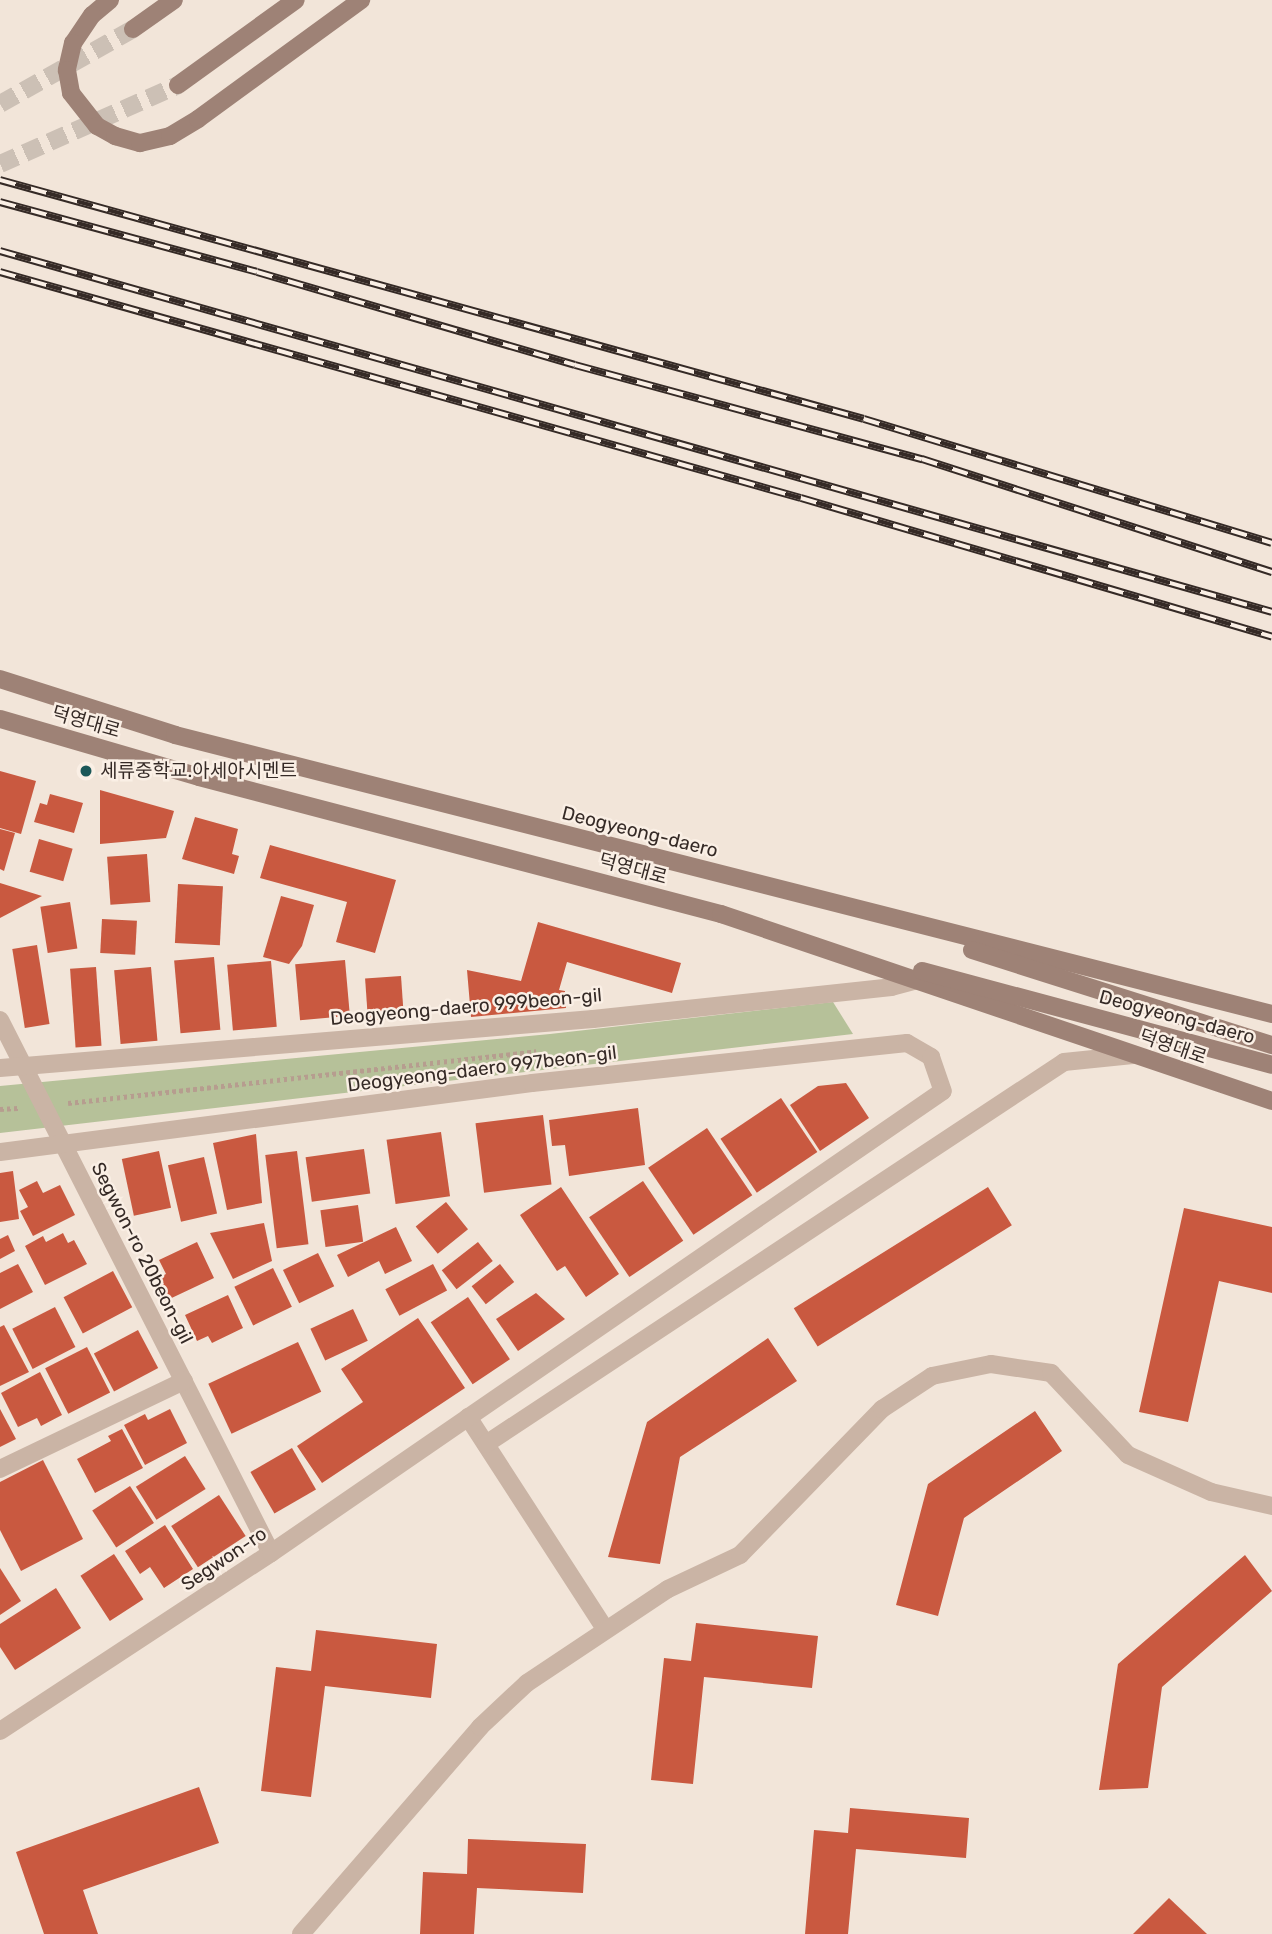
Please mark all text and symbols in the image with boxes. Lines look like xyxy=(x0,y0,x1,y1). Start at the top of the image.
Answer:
street label: 덕영대로 xyxy=(49,701,123,743)
place label: 세류중학교.아세아시멘트 xyxy=(100,760,297,782)
marker: 세류중학교.아세아시멘트 xyxy=(78,763,94,779)
street label: Deogyeong-daero xyxy=(560,802,720,862)
street label: 덕영대로 xyxy=(596,849,670,889)
street label: Deogyeong-daero 999beon-gil xyxy=(329,984,603,1030)
street label: Deogyeong-daero xyxy=(1097,985,1257,1049)
street label: 덕영대로 xyxy=(1136,1025,1210,1069)
street label: Deogyeong-daero 997beon-gil xyxy=(346,1041,618,1097)
street label: Segwon-ro 20beon-gil xyxy=(86,1159,198,1347)
street label: Segwon-ro xyxy=(177,1522,271,1596)

